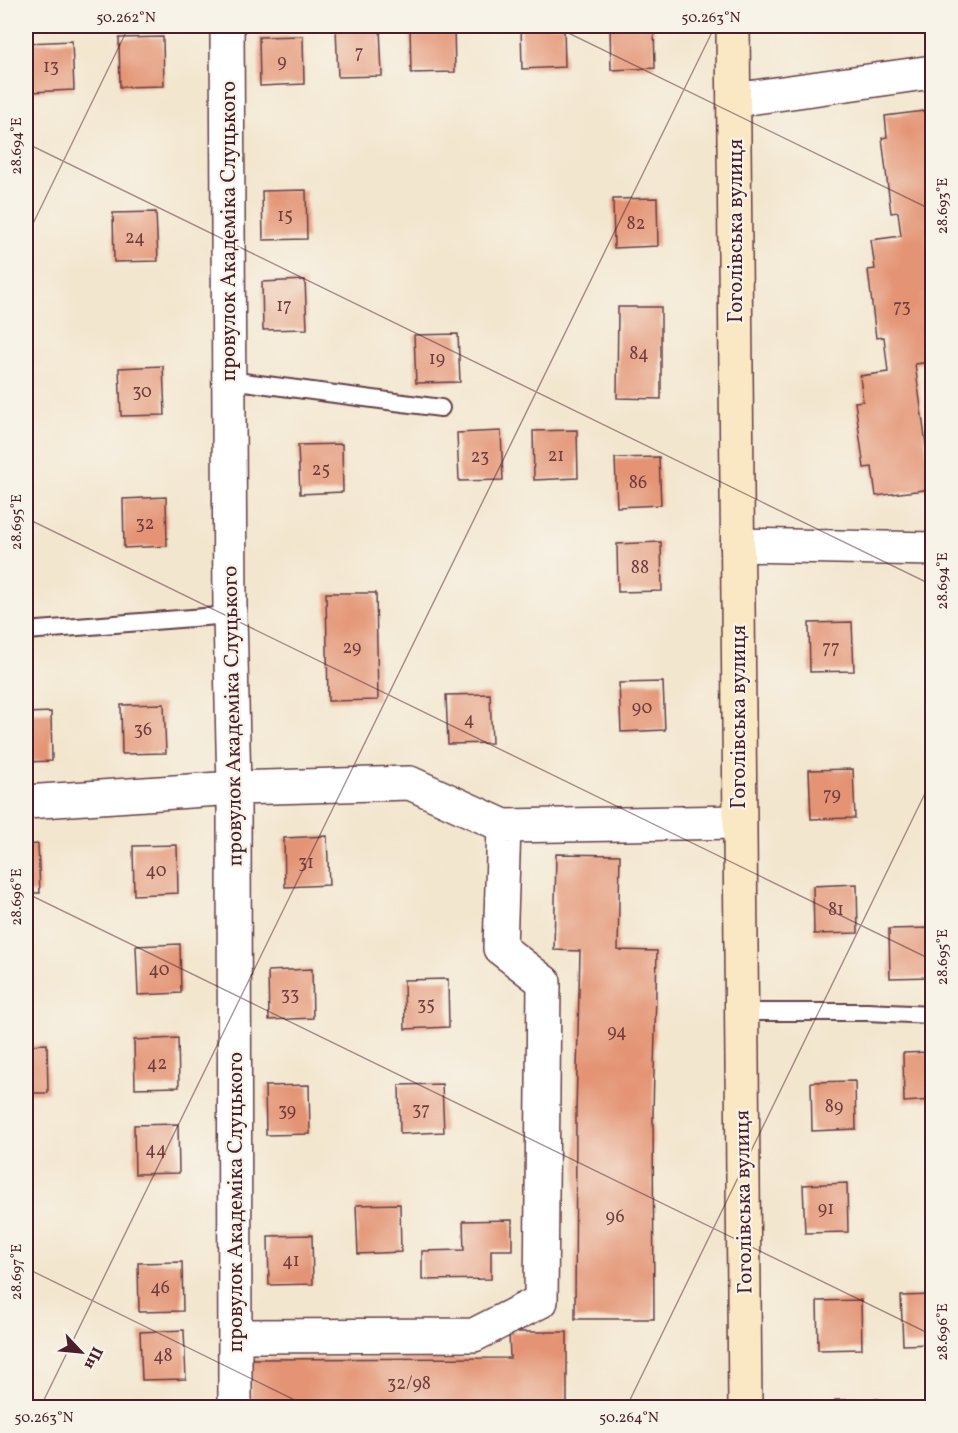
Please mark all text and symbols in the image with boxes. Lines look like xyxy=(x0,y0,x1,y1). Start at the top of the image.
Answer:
text: 50.262°N xyxy=(96,8,156,29)
text: 50.263°N xyxy=(681,8,741,29)
house number: 7 xyxy=(355,41,363,66)
house number: 9 xyxy=(277,50,287,75)
house number: 13 xyxy=(43,55,59,80)
street label: провулок Академіка Слуцького xyxy=(215,81,244,381)
text: 28.694°E xyxy=(7,117,28,175)
street label: Гоголівська вулиця xyxy=(722,139,751,323)
text: 28.693°E xyxy=(933,178,954,234)
house number: 15 xyxy=(277,204,293,229)
house number: 82 xyxy=(627,212,645,237)
house number: 24 xyxy=(125,226,145,251)
house number: 17 xyxy=(276,294,292,319)
house number: 73 xyxy=(893,295,911,320)
house number: 84 xyxy=(629,342,649,367)
house number: 19 xyxy=(429,347,445,372)
house number: 30 xyxy=(132,380,152,405)
house number: 21 xyxy=(548,444,564,469)
house number: 23 xyxy=(471,445,489,470)
house number: 25 xyxy=(312,458,330,483)
house number: 86 xyxy=(629,471,647,496)
text: 28.695°E xyxy=(7,494,28,550)
house number: 32 xyxy=(136,512,154,537)
text: 28.694°E xyxy=(933,552,954,610)
house number: 88 xyxy=(631,556,649,581)
street label: провулок Академіка Слуцького xyxy=(216,565,251,866)
street label: Гоголівська вулиця xyxy=(725,625,754,809)
house number: 29 xyxy=(343,636,361,661)
house number: 77 xyxy=(822,636,840,661)
house number: 90 xyxy=(632,696,652,721)
house number: 4 xyxy=(464,708,474,733)
house number: 36 xyxy=(134,718,152,743)
house number: 79 xyxy=(823,783,841,808)
house number: 31 xyxy=(298,851,314,876)
house number: 40 xyxy=(145,859,167,884)
text: 28.696°E xyxy=(7,868,28,926)
house number: 81 xyxy=(828,898,844,923)
text: 28.695°E xyxy=(933,929,954,985)
house number: 40 xyxy=(148,958,170,983)
house number: 33 xyxy=(281,983,299,1008)
house number: 35 xyxy=(417,993,435,1018)
house number: 94 xyxy=(607,1020,627,1045)
house number: 42 xyxy=(147,1052,167,1077)
street label: провулок Академіка Слуцького xyxy=(222,1052,251,1352)
house number: 89 xyxy=(825,1095,843,1120)
house number: 37 xyxy=(412,1098,430,1123)
house number: 39 xyxy=(278,1099,296,1124)
street label: Гоголівська вулиця xyxy=(728,1110,761,1294)
house number: 44 xyxy=(145,1138,167,1163)
house number: 91 xyxy=(818,1197,834,1222)
house number: 96 xyxy=(605,1205,625,1230)
text: 28.697°E xyxy=(7,1244,28,1300)
house number: 41 xyxy=(282,1249,300,1274)
house number: 46 xyxy=(150,1276,170,1301)
text: 28.696°E xyxy=(933,1303,954,1361)
north arrow xyxy=(51,1322,111,1382)
text: Пн xyxy=(78,1343,108,1373)
house number: 48 xyxy=(153,1344,173,1369)
house number: 32/98 xyxy=(387,1372,431,1397)
text: 50.263°N xyxy=(14,1408,74,1429)
text: 50.264°N xyxy=(599,1408,659,1429)

